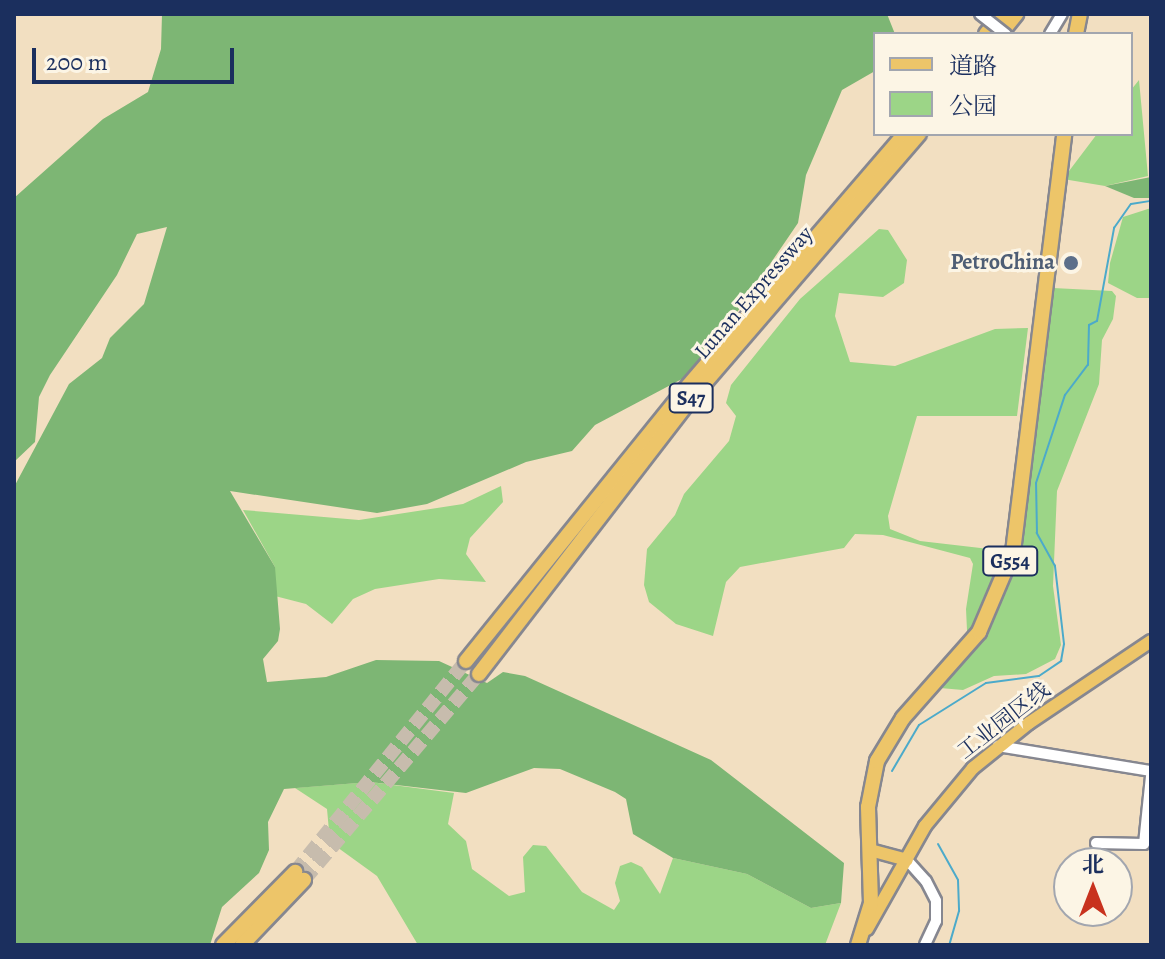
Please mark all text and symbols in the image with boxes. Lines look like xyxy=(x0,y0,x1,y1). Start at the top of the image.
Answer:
scale bar xyxy=(36,32,238,82)
legend xyxy=(873,32,1133,136)
text: 200 m xyxy=(46,46,108,78)
text: 道路 xyxy=(949,50,997,82)
text: 公园 xyxy=(949,90,997,122)
street label: Lunan Expressway xyxy=(689,221,819,365)
place label: PetroChina xyxy=(950,250,1055,276)
marker: PetroChina xyxy=(1062,254,1080,272)
road number: S47 xyxy=(667,382,715,414)
road number: G554 xyxy=(982,545,1038,577)
street label: 工业园区线 xyxy=(953,677,1055,765)
north arrow xyxy=(1053,847,1133,927)
text: 北 xyxy=(1082,850,1104,880)

